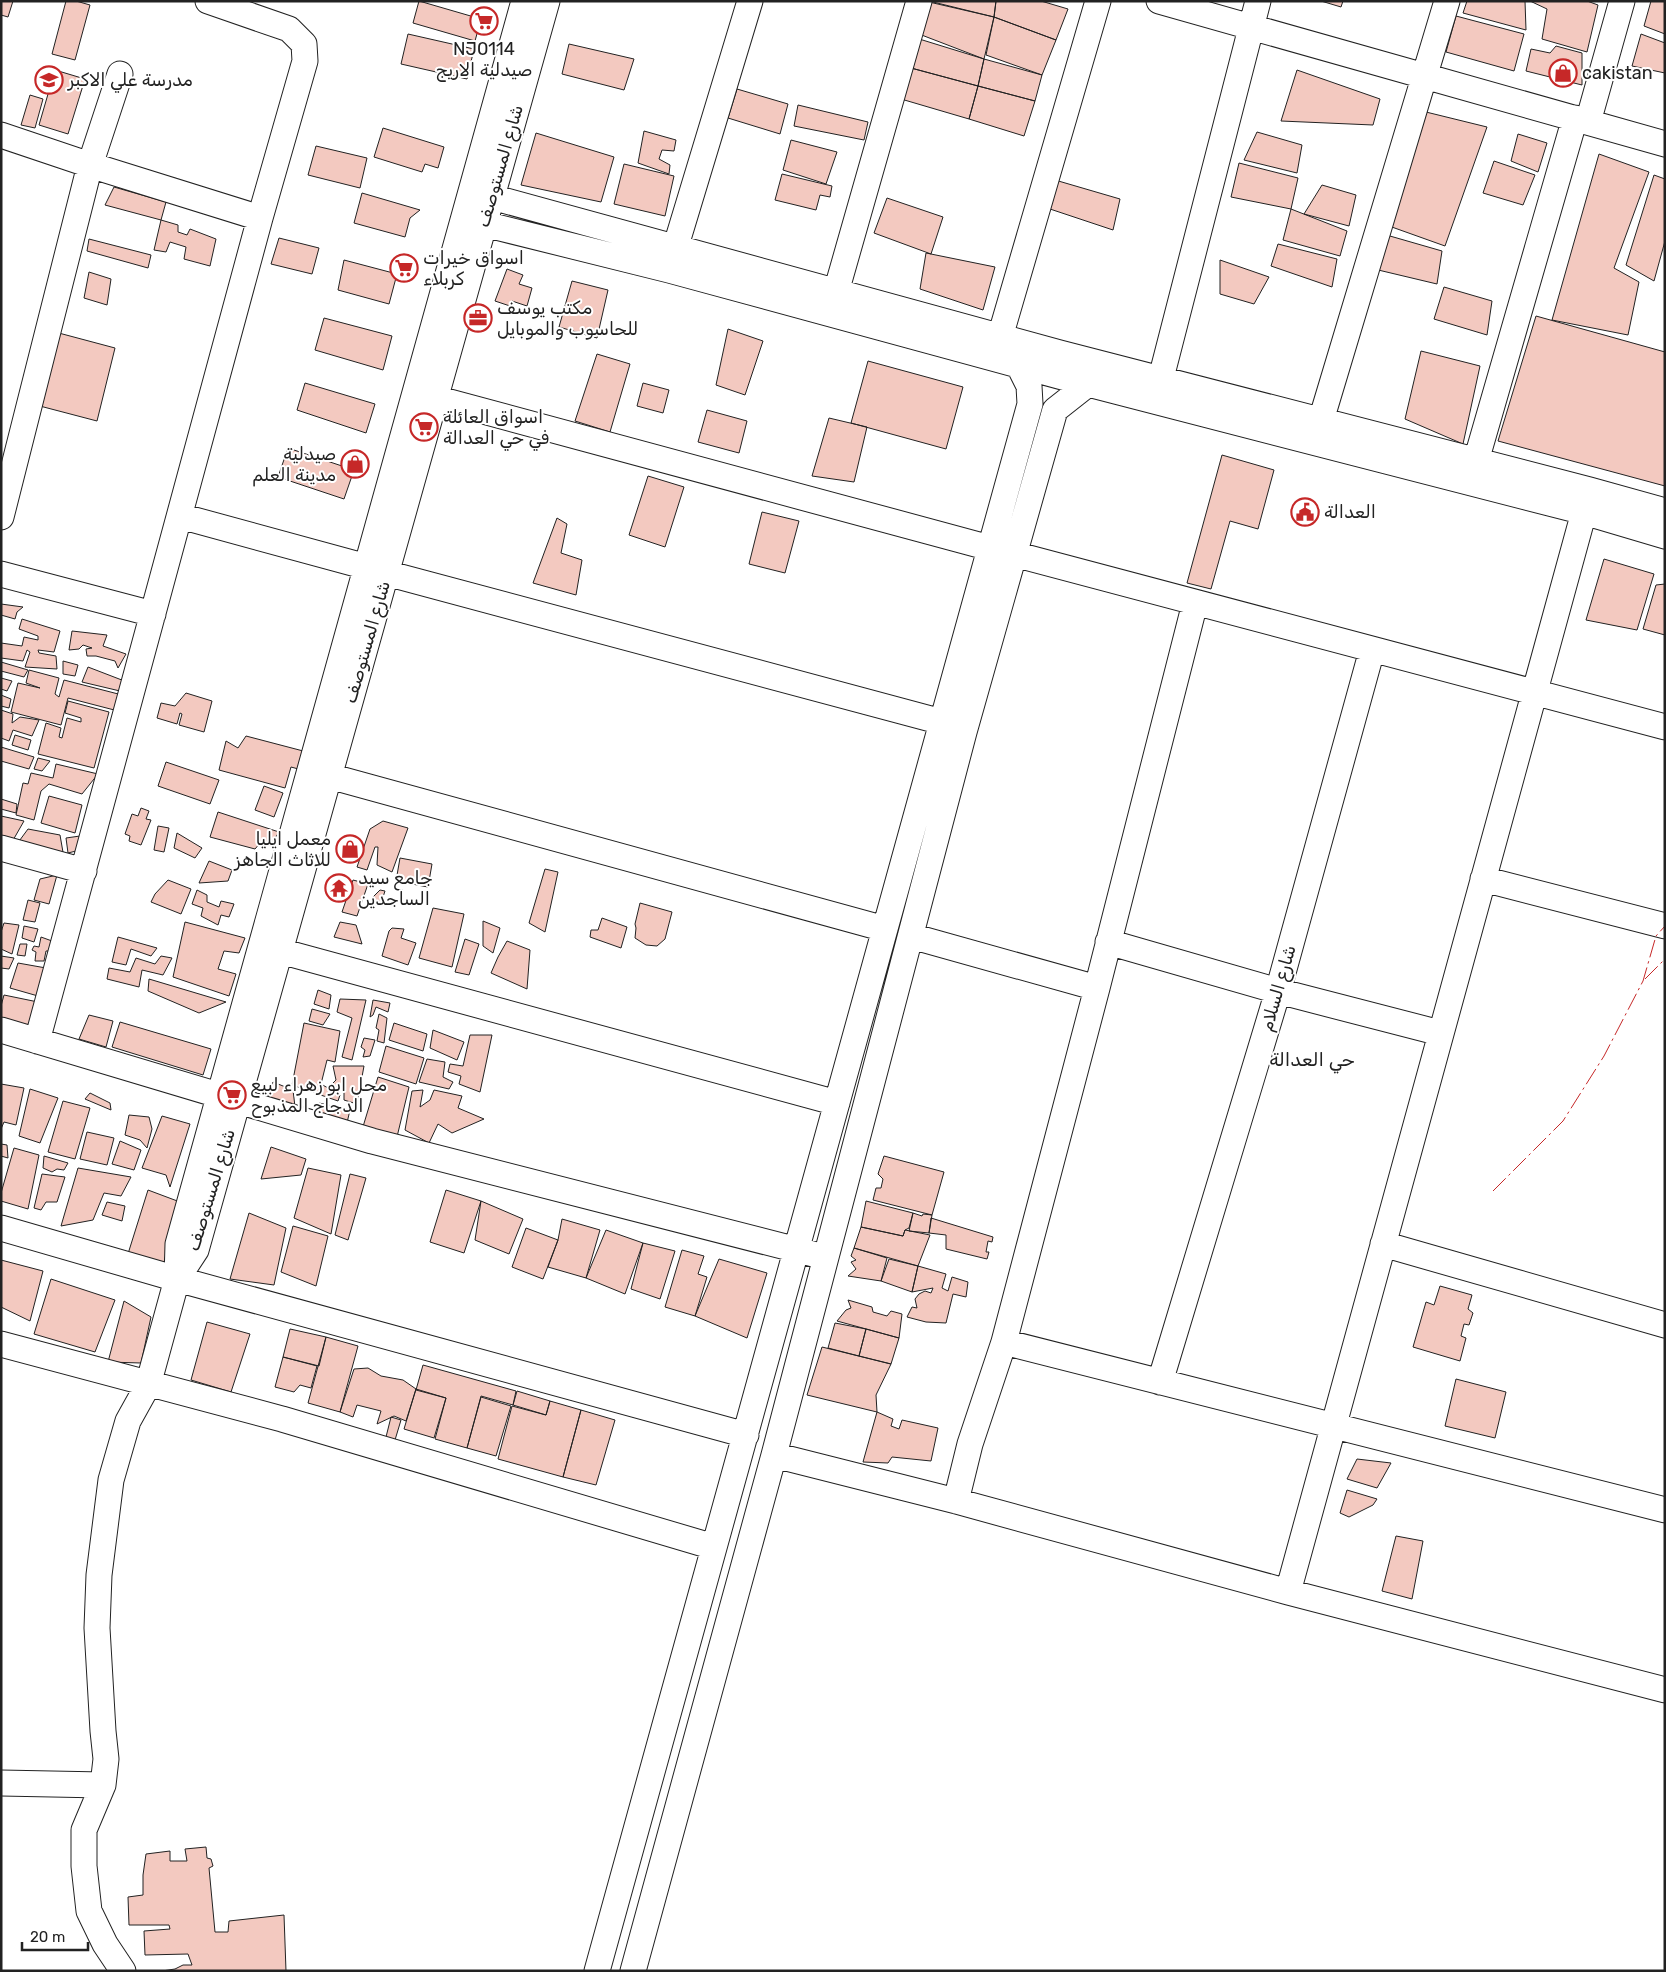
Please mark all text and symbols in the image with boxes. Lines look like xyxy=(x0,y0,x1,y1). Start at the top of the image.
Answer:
supermarket icon: NJ0114 صيدلية الاريج xyxy=(469,6,499,36)
place label: NJ0114 صيدلية الاريج xyxy=(436,38,532,82)
shop icon: cakistan xyxy=(1548,58,1578,88)
place label: cakistan xyxy=(1582,62,1653,84)
school or university icon: مدرسة علي الاكبر xyxy=(34,65,64,95)
place label: مدرسة علي الاكبر xyxy=(67,69,193,93)
street label: شارع المستوصف xyxy=(472,102,529,230)
place label: اسواق خيرات كربلاء xyxy=(423,247,524,290)
supermarket icon: اسواق خيرات كربلاء xyxy=(389,253,419,283)
place label: مكتب يوسف للحاسوب والموبايل xyxy=(497,297,638,340)
office icon: مكتب يوسف للحاسوب والموبايل xyxy=(463,303,493,333)
place label: اسواق العائلة في حي العدالة xyxy=(443,406,549,451)
supermarket icon: اسواق العائلة في حي العدالة xyxy=(409,412,439,442)
place label: صيدلية مدينة العلم xyxy=(252,443,336,487)
shop icon: صيدلية مدينة العلم xyxy=(340,449,370,479)
public building icon: العدالة xyxy=(1290,497,1320,527)
place label: العدالة xyxy=(1324,501,1376,523)
street label: شارع المستوصف xyxy=(339,578,396,706)
place label: معمل ايليا للاثاث الجاهز xyxy=(234,828,331,871)
shop icon: معمل ايليا للاثاث الجاهز xyxy=(335,834,365,864)
place label: جامع سيد الساجدين xyxy=(358,867,432,910)
temple icon: جامع سيد الساجدين xyxy=(324,873,354,903)
street label: شارع السلام xyxy=(1255,942,1302,1034)
district label: حي العدالة xyxy=(1269,1048,1355,1074)
place label: محل ابو زهراء لبيع الدجاج المذبوح xyxy=(251,1074,387,1118)
supermarket icon: محل ابو زهراء لبيع الدجاج المذبوح xyxy=(217,1080,247,1110)
street label: شارع المستوصف xyxy=(182,1126,241,1254)
scale bar xyxy=(22,1920,89,1952)
text: 20 m xyxy=(30,1928,65,1946)

